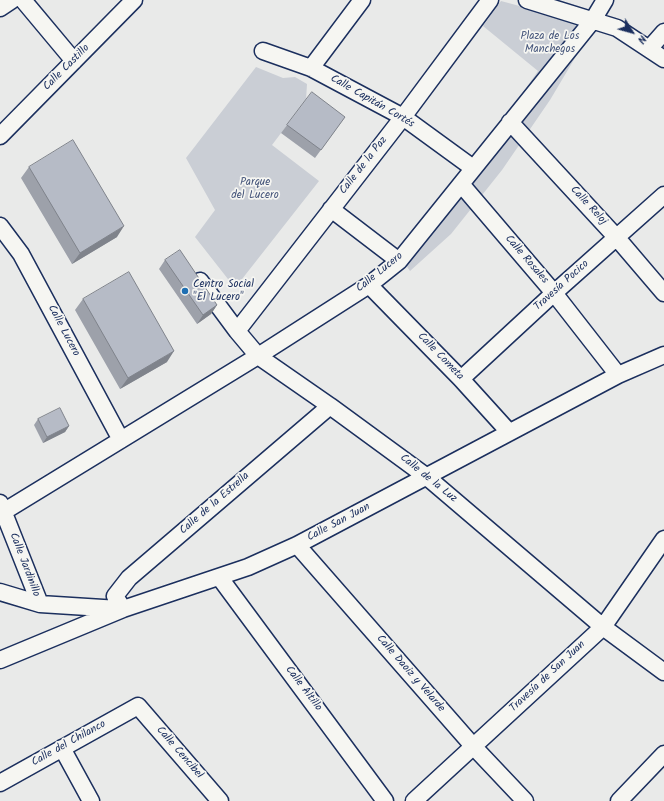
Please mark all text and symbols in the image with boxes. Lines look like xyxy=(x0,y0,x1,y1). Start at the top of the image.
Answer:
north arrow xyxy=(612,12,652,52)
park label: Plaza de Los Manchegos xyxy=(521,30,579,56)
text: N xyxy=(632,31,651,47)
street label: Calle Castillo xyxy=(41,42,93,94)
street label: Calle Capitán Cortés xyxy=(328,73,416,131)
street label: Calle de la Paz xyxy=(337,135,391,197)
park label: Parque del Lucero xyxy=(231,176,279,202)
street label: Calle Reloj xyxy=(567,184,609,228)
street label: Calle Rosales xyxy=(501,233,551,287)
street label: Calle Lucero xyxy=(354,250,406,296)
street label: Travesía Pocico xyxy=(532,258,592,314)
place label: Centro Social "El Lucero" xyxy=(193,278,254,304)
marker: Centro Social "El Lucero" xyxy=(180,286,190,296)
street label: Calle Lucero xyxy=(44,303,82,359)
street label: Calle Cometa xyxy=(414,330,466,384)
street label: Calle de la Luz xyxy=(397,452,459,506)
street label: Calle de la Estrella xyxy=(177,470,253,538)
street label: Calle San Juan xyxy=(305,501,373,545)
street label: Calle Jardinillo xyxy=(6,531,42,599)
street label: Calle Daoiz y Velarde xyxy=(373,633,447,715)
street label: Travesía de San Juan xyxy=(507,639,589,715)
street label: Calle Altillo xyxy=(282,664,324,714)
street label: Calle del Chilanco xyxy=(30,718,108,770)
street label: Calle Cencibel xyxy=(153,724,205,782)

